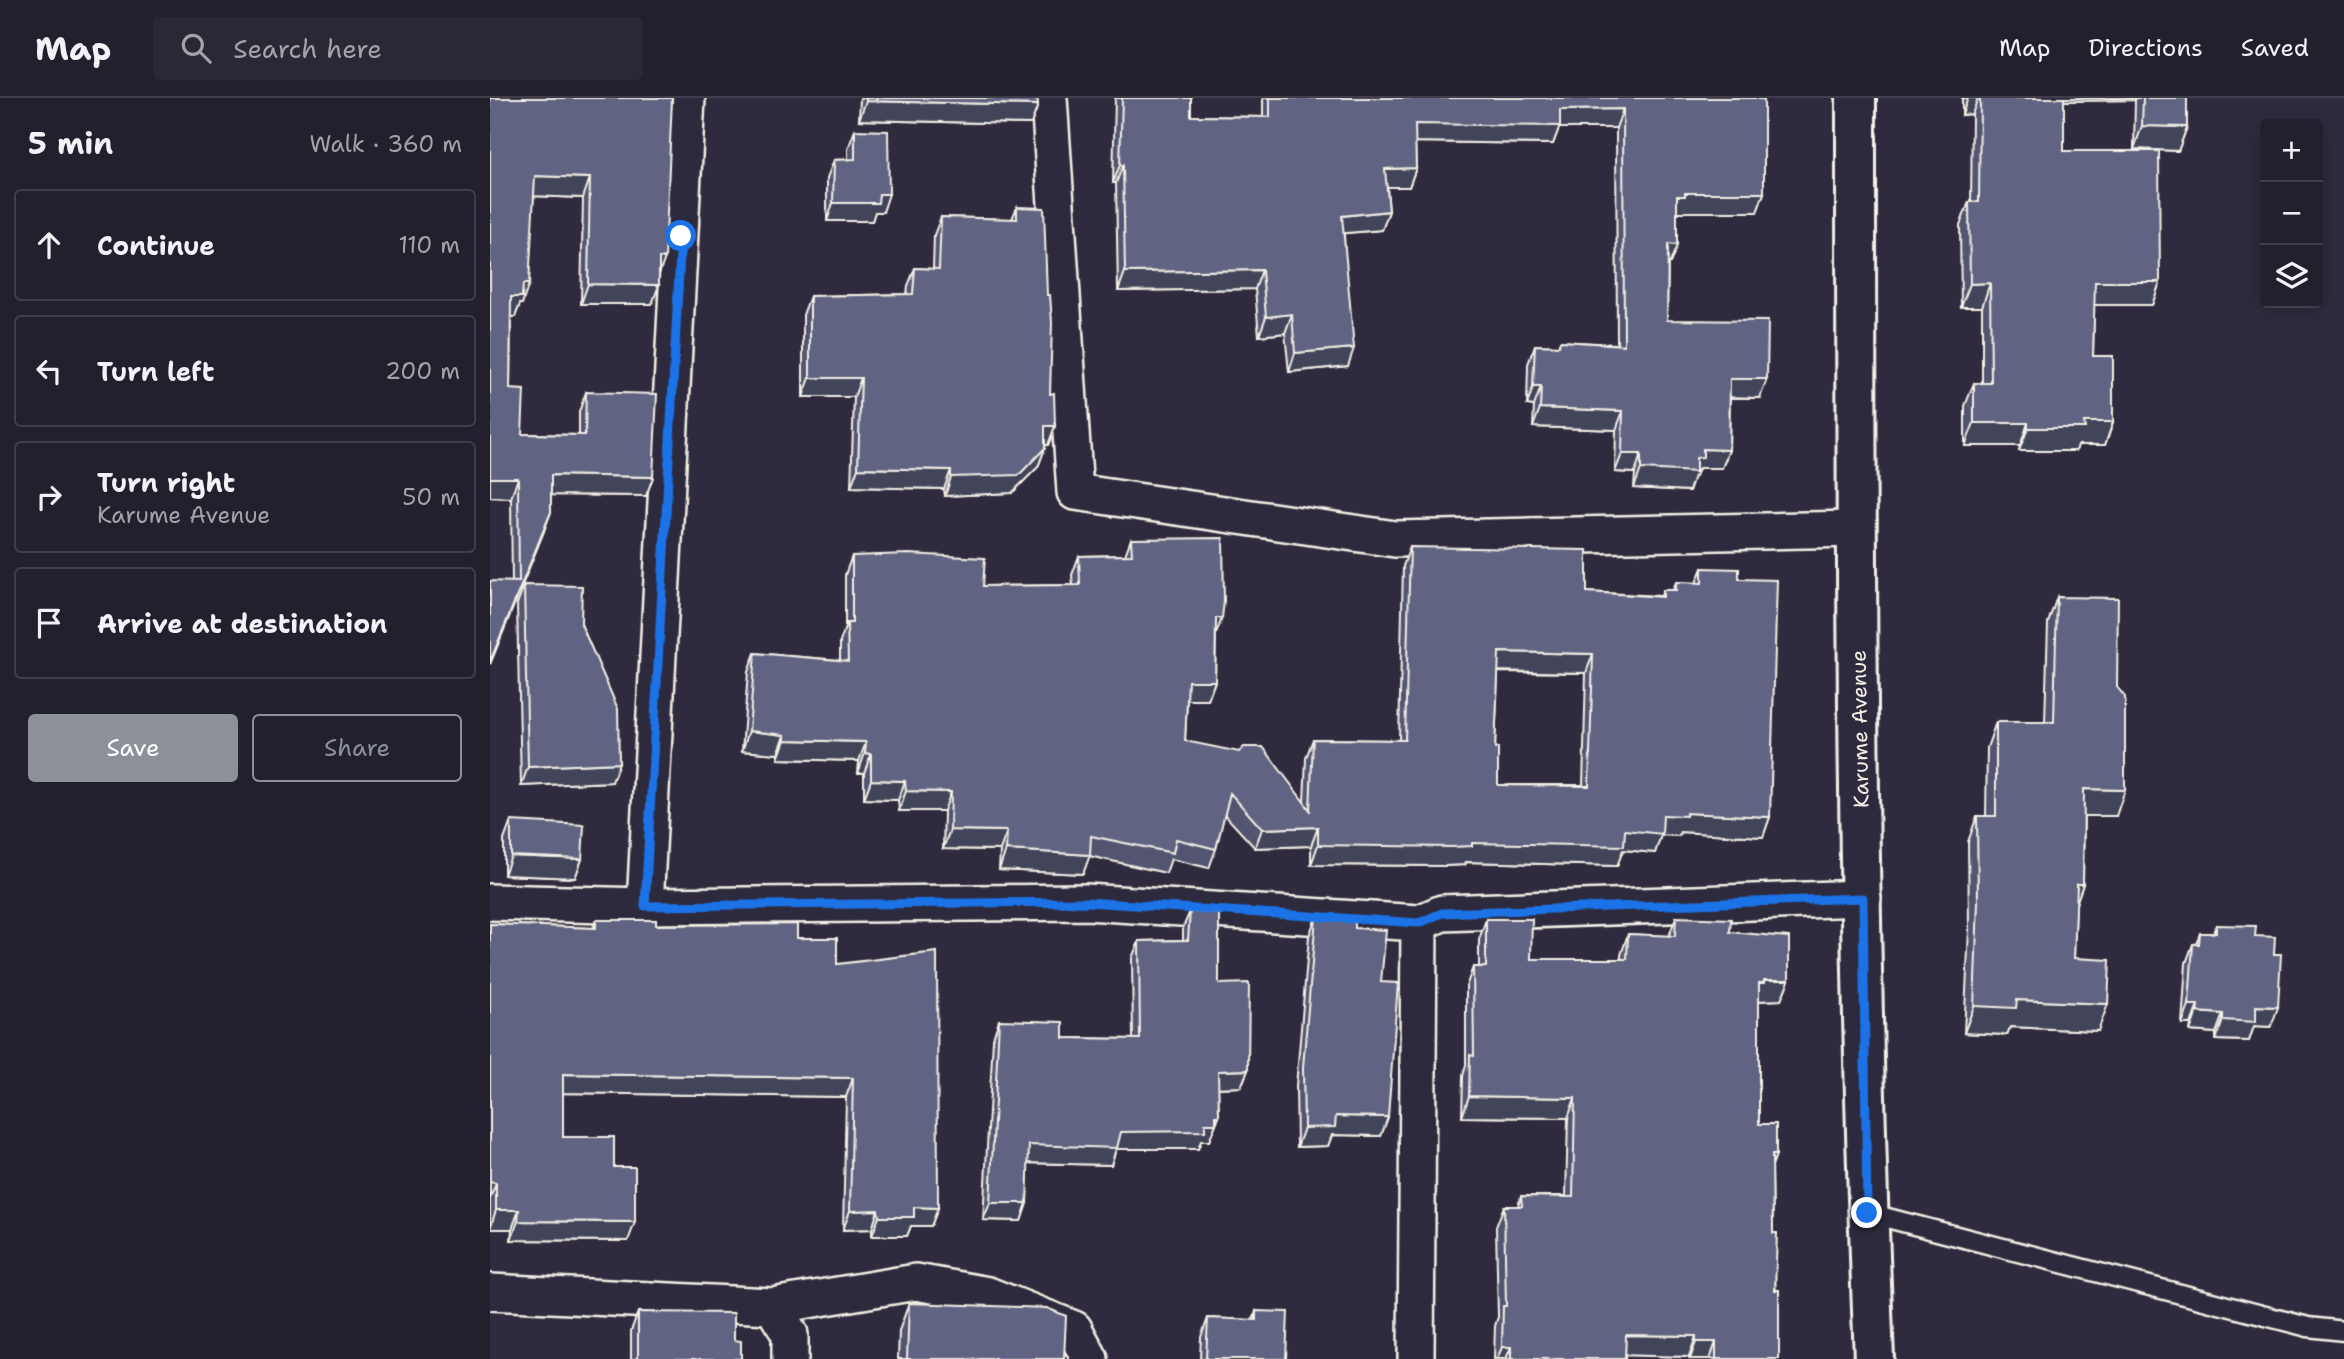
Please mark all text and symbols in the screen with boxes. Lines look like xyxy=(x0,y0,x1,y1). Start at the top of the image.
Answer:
search box xyxy=(153,17,643,80)
text: Map xyxy=(35,26,111,71)
icon: search xyxy=(177,29,215,67)
text: Search here xyxy=(233,31,382,66)
text: Map xyxy=(1999,32,2050,64)
text: Directions xyxy=(2088,32,2203,64)
text: Saved xyxy=(2241,32,2309,64)
map controls xyxy=(2260,119,2323,308)
button: + xyxy=(2260,119,2323,182)
text: 5 min xyxy=(28,123,113,164)
text: Walk · 360 m xyxy=(309,129,462,159)
button: − xyxy=(2260,182,2323,245)
route start xyxy=(665,220,696,251)
icon: ahead xyxy=(30,226,68,264)
text: Continue xyxy=(97,228,215,263)
text: 110 m xyxy=(398,230,460,260)
button: layers xyxy=(2260,245,2323,308)
icon: left xyxy=(30,352,68,390)
text: Turn left xyxy=(97,354,214,389)
text: 200 m xyxy=(385,356,460,386)
text: Turn right xyxy=(97,465,235,500)
icon: right xyxy=(30,478,68,516)
text: 50 m xyxy=(402,482,460,512)
text: Karume Avenue xyxy=(97,500,270,530)
icon: arrive xyxy=(30,604,68,642)
text: Arrive at destination xyxy=(97,606,387,641)
street label: Karume Avenue xyxy=(1845,650,1875,808)
button: Save xyxy=(28,714,238,782)
button: Share xyxy=(252,714,462,782)
route end xyxy=(1851,1197,1882,1228)

